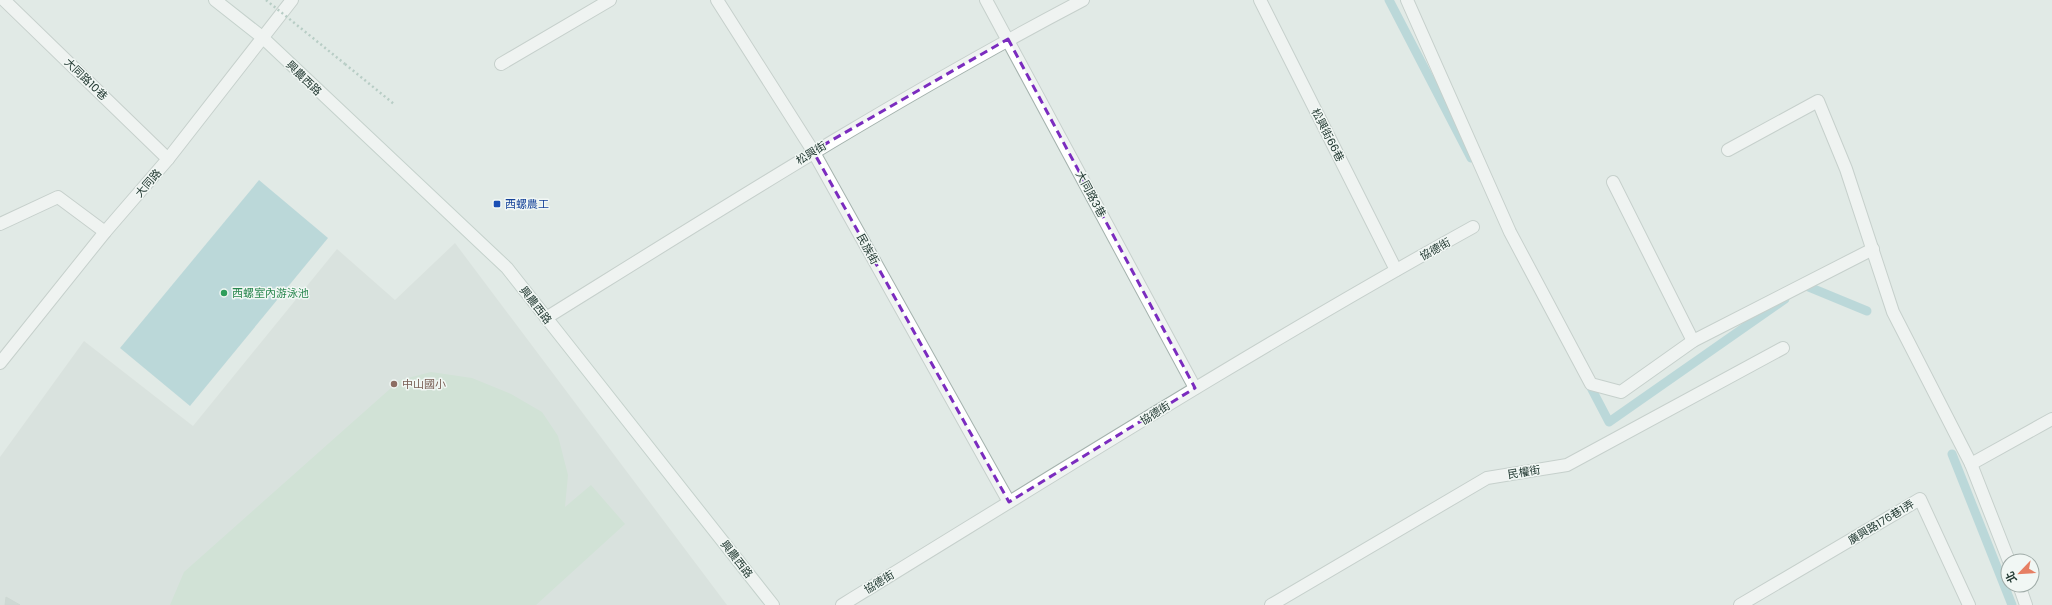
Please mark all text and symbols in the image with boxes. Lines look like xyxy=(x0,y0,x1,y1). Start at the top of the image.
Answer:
street label: 大同路10巷 xyxy=(61,54,111,104)
street label: 興農西路 xyxy=(283,57,325,99)
street label: 松興街66巷 xyxy=(1308,106,1348,164)
street label: 松興街 xyxy=(793,138,829,168)
street label: 大同路 xyxy=(131,165,165,201)
street label: 大同路3巷 xyxy=(1072,168,1110,220)
place label: 西螺農工 xyxy=(505,196,549,212)
marker: 西螺農工 xyxy=(492,199,502,209)
street label: 民族街 xyxy=(853,231,883,267)
street label: 協德街 xyxy=(1417,234,1453,264)
street label: 興農西路 xyxy=(516,283,556,327)
place label: 西螺室內游泳池 xyxy=(232,285,309,301)
marker: 西螺室內游泳池 xyxy=(219,288,229,298)
place label: 中山國小 xyxy=(402,376,446,392)
marker: 中山國小 xyxy=(389,379,399,389)
street label: 協德街 xyxy=(1137,397,1173,429)
street label: 民權街 xyxy=(1506,462,1542,482)
street label: 廣興路176巷1弄 xyxy=(1845,496,1917,548)
street label: 興農西路 xyxy=(717,537,757,581)
north arrow xyxy=(2000,553,2040,593)
street label: 協德街 xyxy=(861,567,897,597)
text: 北 xyxy=(2001,569,2021,586)

